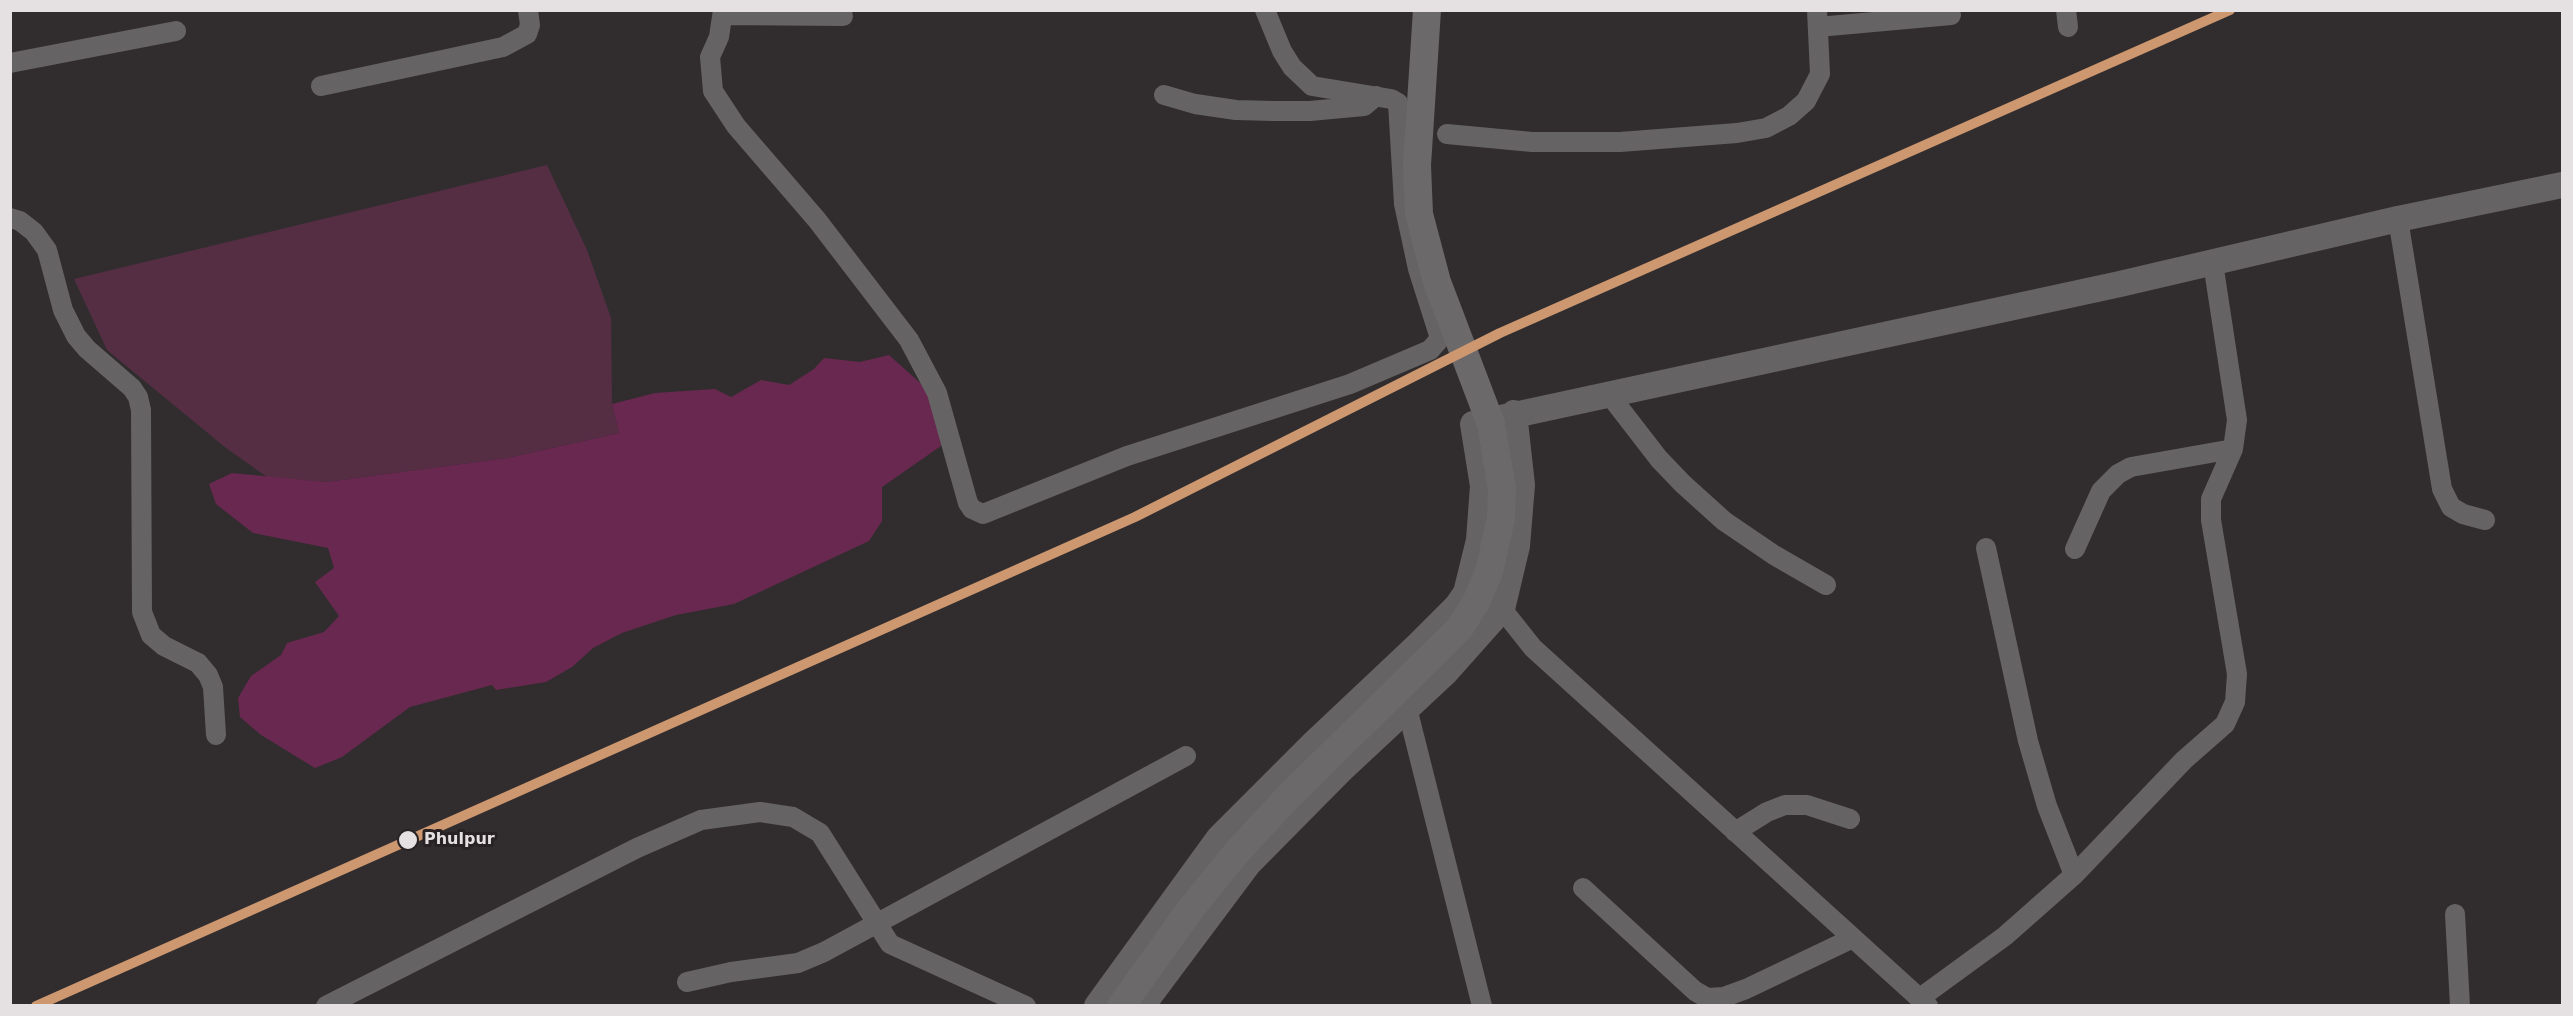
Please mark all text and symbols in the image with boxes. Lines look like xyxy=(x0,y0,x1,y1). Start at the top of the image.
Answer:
marker: Phulpur xyxy=(397,829,419,851)
place label: Phulpur xyxy=(424,830,495,850)

